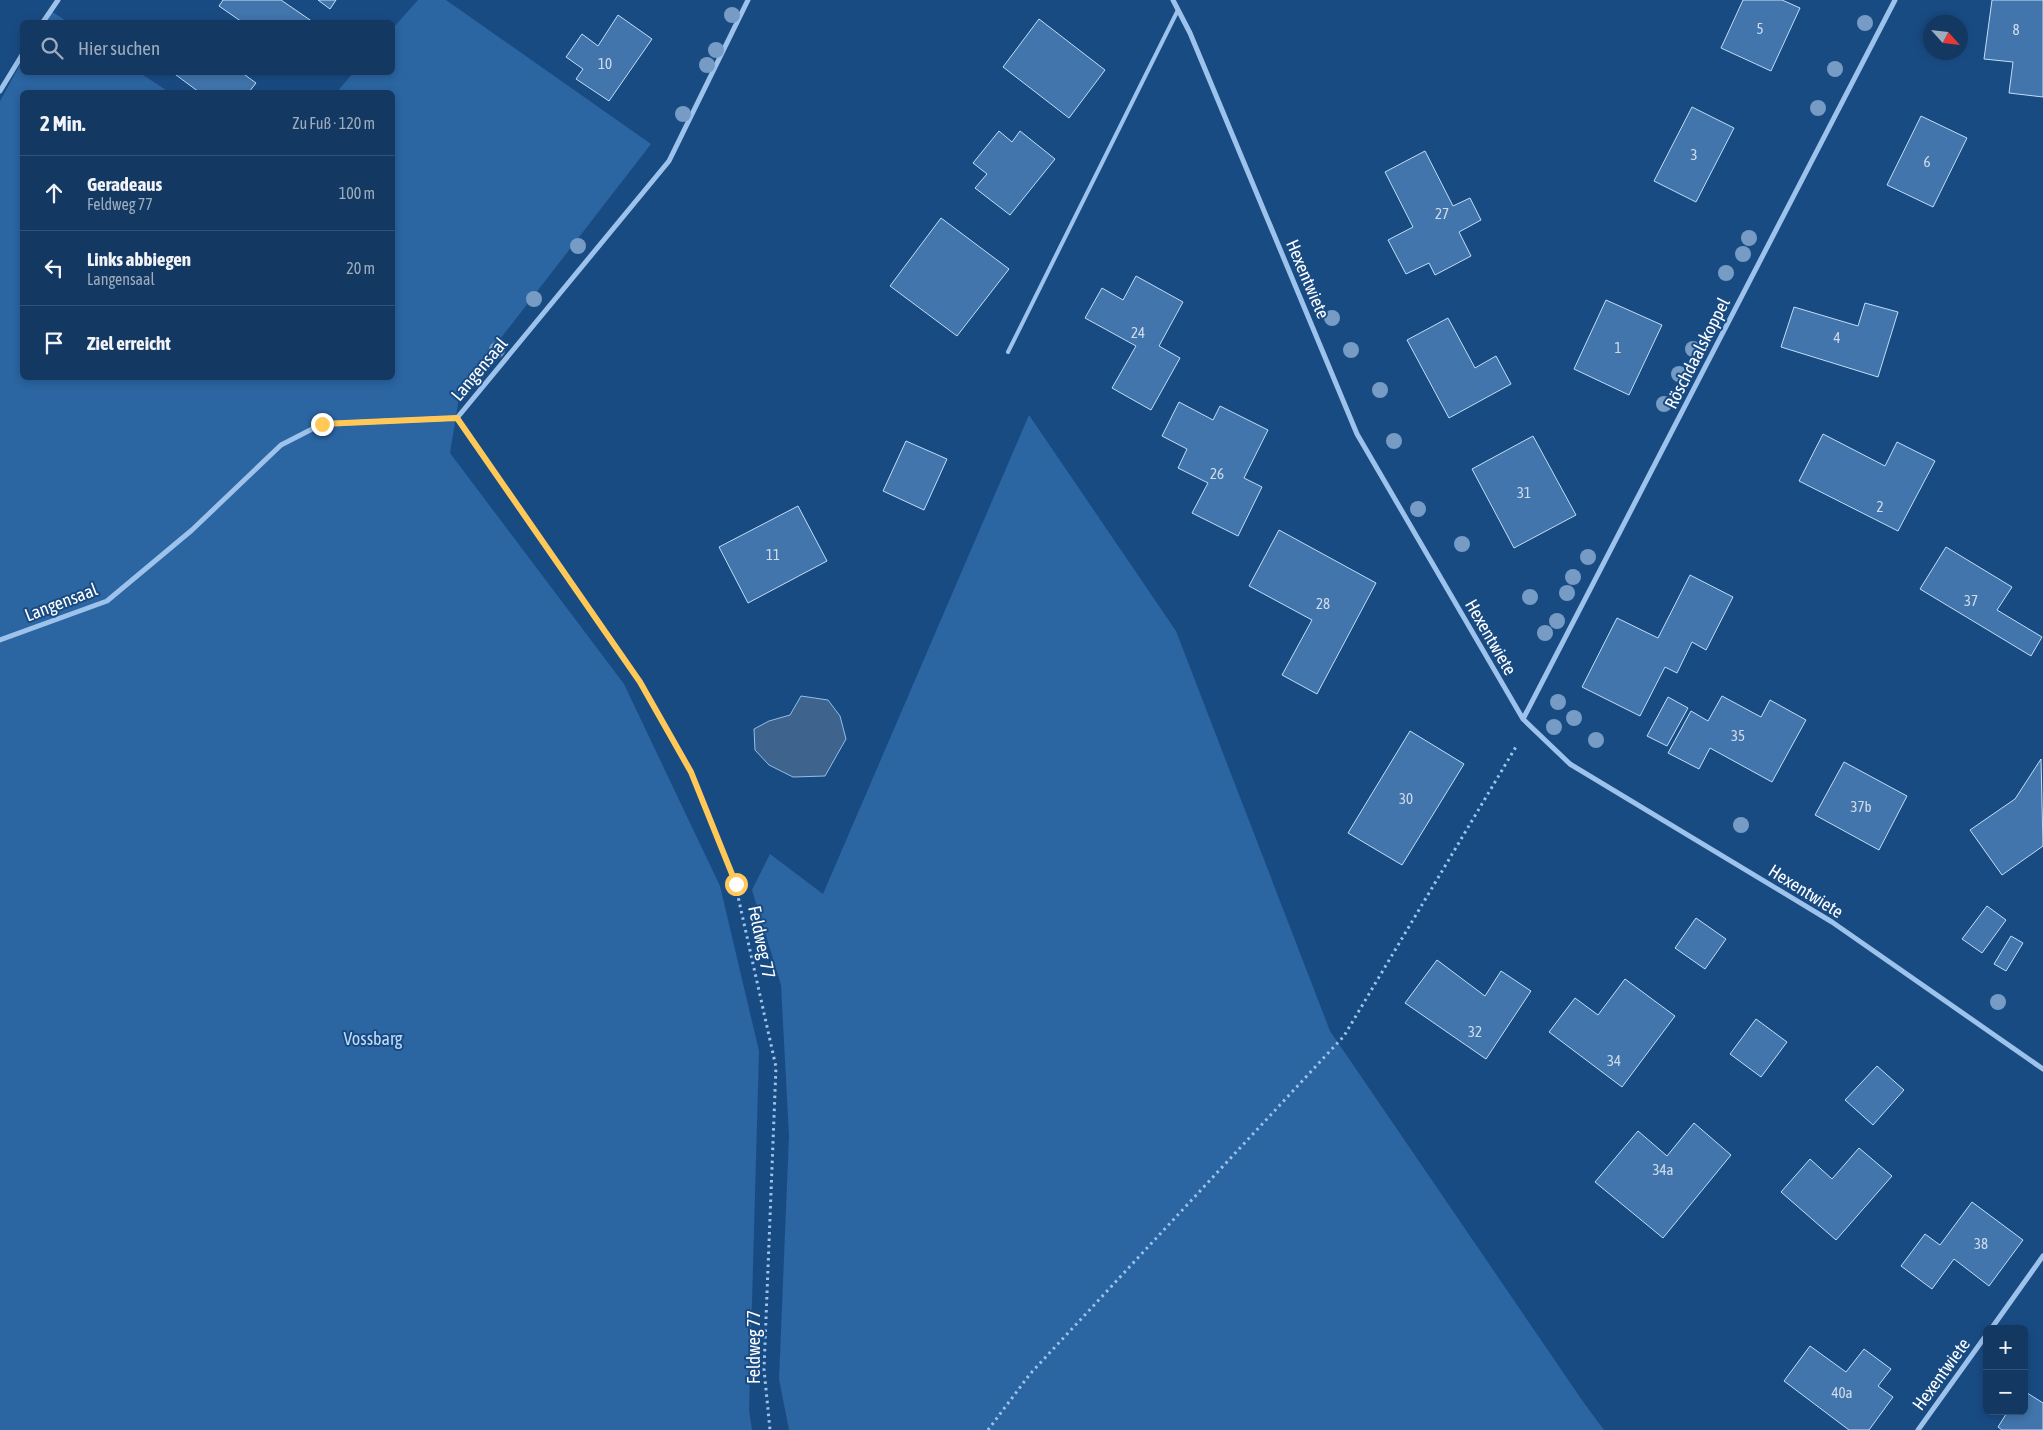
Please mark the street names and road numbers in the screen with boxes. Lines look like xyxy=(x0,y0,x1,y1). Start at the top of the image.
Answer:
street label: Hexentwiete xyxy=(1282,236,1334,322)
street label: Röschdaalskoppel xyxy=(1660,294,1734,412)
street label: Langensaal xyxy=(446,333,512,405)
street label: Langensaal xyxy=(22,578,101,625)
street label: Hexentwiete xyxy=(1461,595,1521,679)
street label: Hexentwiete xyxy=(1765,860,1847,922)
street label: Feldweg 77 xyxy=(744,904,780,980)
street label: Feldweg 77 xyxy=(743,1310,764,1384)
street label: Hexentwiete xyxy=(1908,1334,1974,1414)

